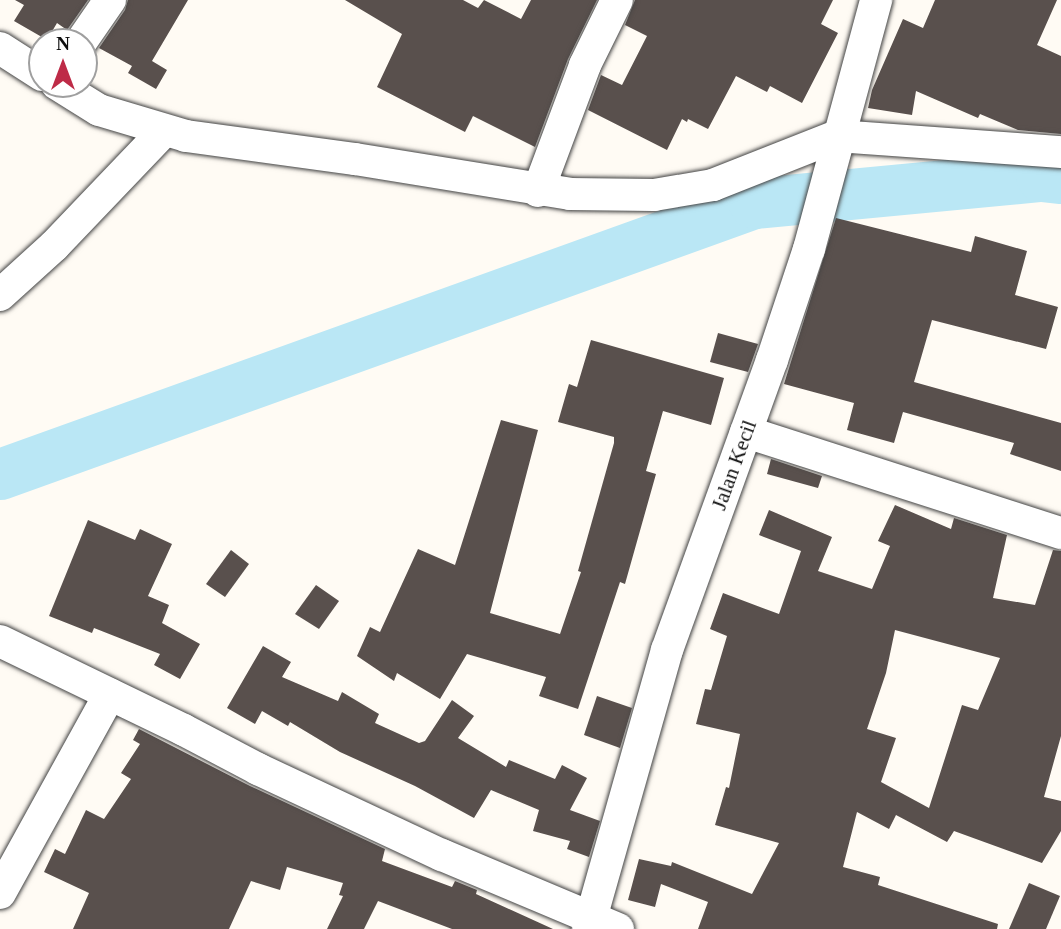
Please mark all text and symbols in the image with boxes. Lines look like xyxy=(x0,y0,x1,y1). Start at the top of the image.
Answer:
north arrow xyxy=(28,28,98,98)
text: N xyxy=(56,33,70,54)
street label: Jalan Kecil xyxy=(706,417,762,513)

